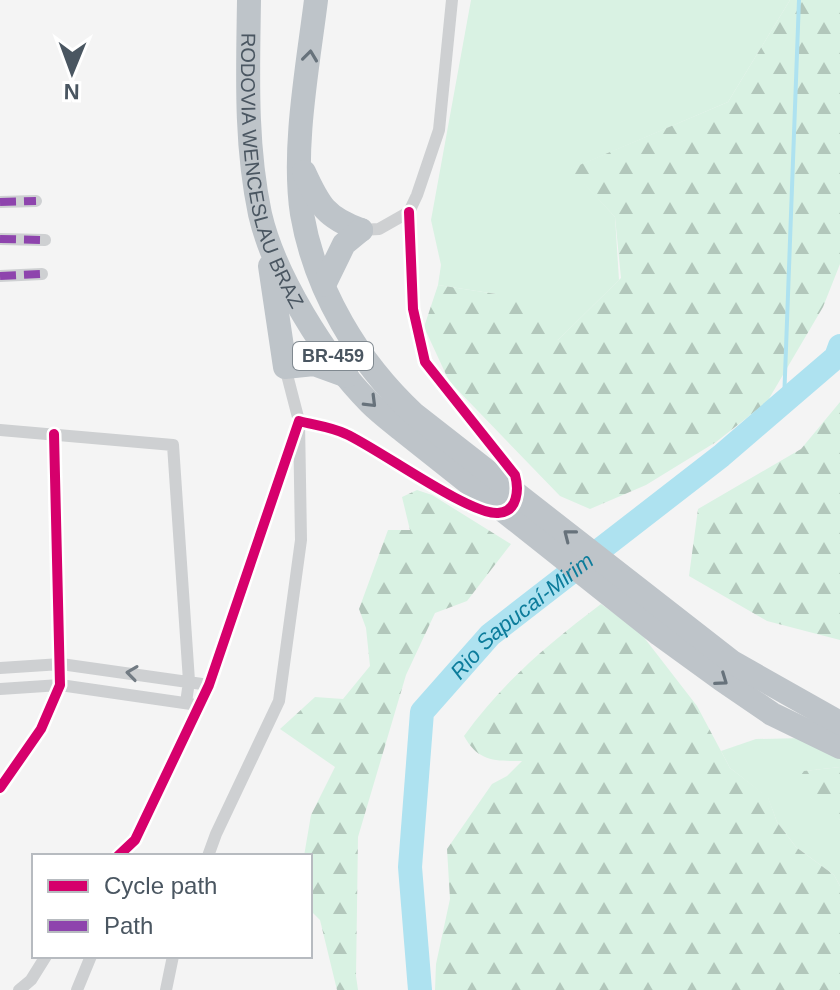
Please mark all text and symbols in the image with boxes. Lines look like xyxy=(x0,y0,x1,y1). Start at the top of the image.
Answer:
north arrow xyxy=(32,32,112,112)
street label: RODOVIA WENCESLAU BRAZ xyxy=(237,33,308,312)
one-way arrow xyxy=(301,49,318,62)
text: N xyxy=(63,79,80,104)
road number: BR-459 xyxy=(293,342,373,370)
one-way arrow xyxy=(362,393,376,407)
one-way arrow xyxy=(564,530,578,545)
water label: Rio Sapucaí-Mirim xyxy=(445,548,598,684)
one-way arrow xyxy=(125,665,138,682)
one-way arrow xyxy=(714,670,728,685)
legend xyxy=(32,854,312,958)
text: Cycle path xyxy=(104,872,217,899)
text: Path xyxy=(104,912,153,939)

